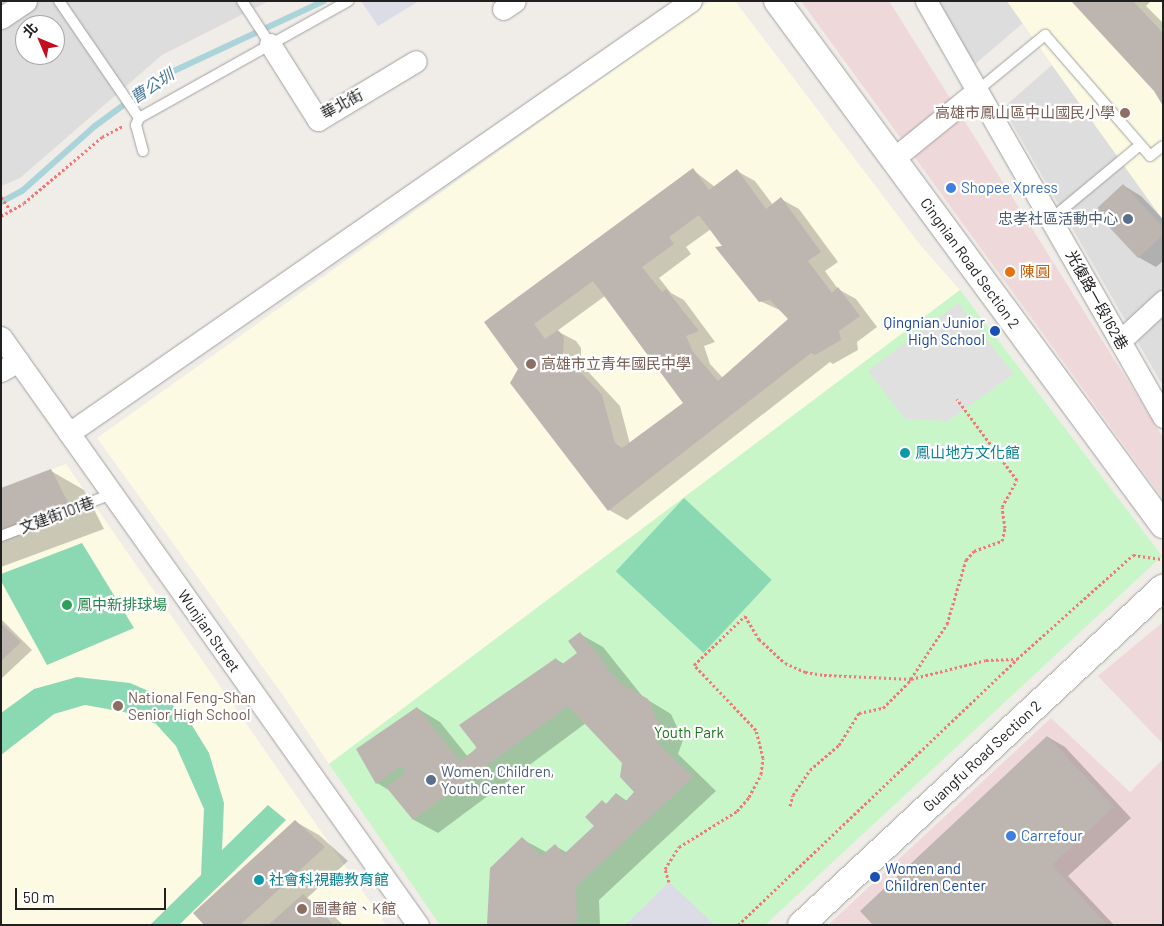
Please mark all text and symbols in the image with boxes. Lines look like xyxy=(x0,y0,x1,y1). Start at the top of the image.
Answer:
north arrow xyxy=(15,15,65,65)
text: 北 xyxy=(19,19,41,41)
water label: 曹公圳 xyxy=(127,65,177,107)
street label: 華北街 xyxy=(318,85,366,123)
place label: 高雄市鳳山區中山國民小學 xyxy=(935,104,1115,122)
marker: 高雄市鳳山區中山國民小學 xyxy=(1119,107,1131,119)
place label: Shopee Xpress xyxy=(961,179,1058,197)
marker: Shopee Xpress xyxy=(945,182,957,194)
street label: Cingnian Road Section 2 xyxy=(917,194,1023,332)
place label: 忠孝社區活動中心 xyxy=(998,210,1118,228)
marker: 忠孝社區活動中心 xyxy=(1122,213,1134,225)
street label: 光復路一段162巷 xyxy=(1062,247,1132,353)
place label: 陳圓 xyxy=(1020,263,1050,281)
marker: 陳圓 xyxy=(1004,266,1016,278)
place label: Qingnian Junior High School xyxy=(884,313,985,348)
marker: Qingnian Junior High School xyxy=(989,325,1001,337)
place label: 高雄市立青年國民中學 xyxy=(541,355,691,373)
marker: 高雄市立青年國民中學 xyxy=(525,358,537,370)
place label: 鳳山地方文化館 xyxy=(915,444,1020,462)
marker: 鳳山地方文化館 xyxy=(899,447,911,459)
street label: 文建街101巷 xyxy=(17,493,97,537)
street label: Wunjian Street xyxy=(174,586,244,676)
place label: 鳳中新排球場 xyxy=(77,596,167,614)
marker: 鳳中新排球場 xyxy=(61,599,73,611)
place label: National Feng-Shan Senior High School xyxy=(128,688,256,723)
street label: Guangfu Road Section 2 xyxy=(919,697,1045,815)
marker: National Feng-Shan Senior High School xyxy=(112,700,124,712)
park label: Youth Park xyxy=(654,724,724,742)
place label: Women, Children, Youth Center xyxy=(441,762,554,797)
marker: Women, Children, Youth Center xyxy=(425,774,437,786)
place label: Carrefour xyxy=(1021,827,1083,845)
marker: Carrefour xyxy=(1005,830,1017,842)
place label: Women and Children Center xyxy=(885,859,986,894)
place label: 社會科視聽教育館 xyxy=(269,871,389,889)
marker: Women and Children Center xyxy=(869,871,881,883)
marker: 社會科視聽教育館 xyxy=(253,874,265,886)
scale bar xyxy=(18,878,169,910)
text: 50 m xyxy=(23,888,55,906)
place label: 圖書館、K館 xyxy=(312,900,396,918)
marker: 圖書館、K館 xyxy=(296,903,308,915)

